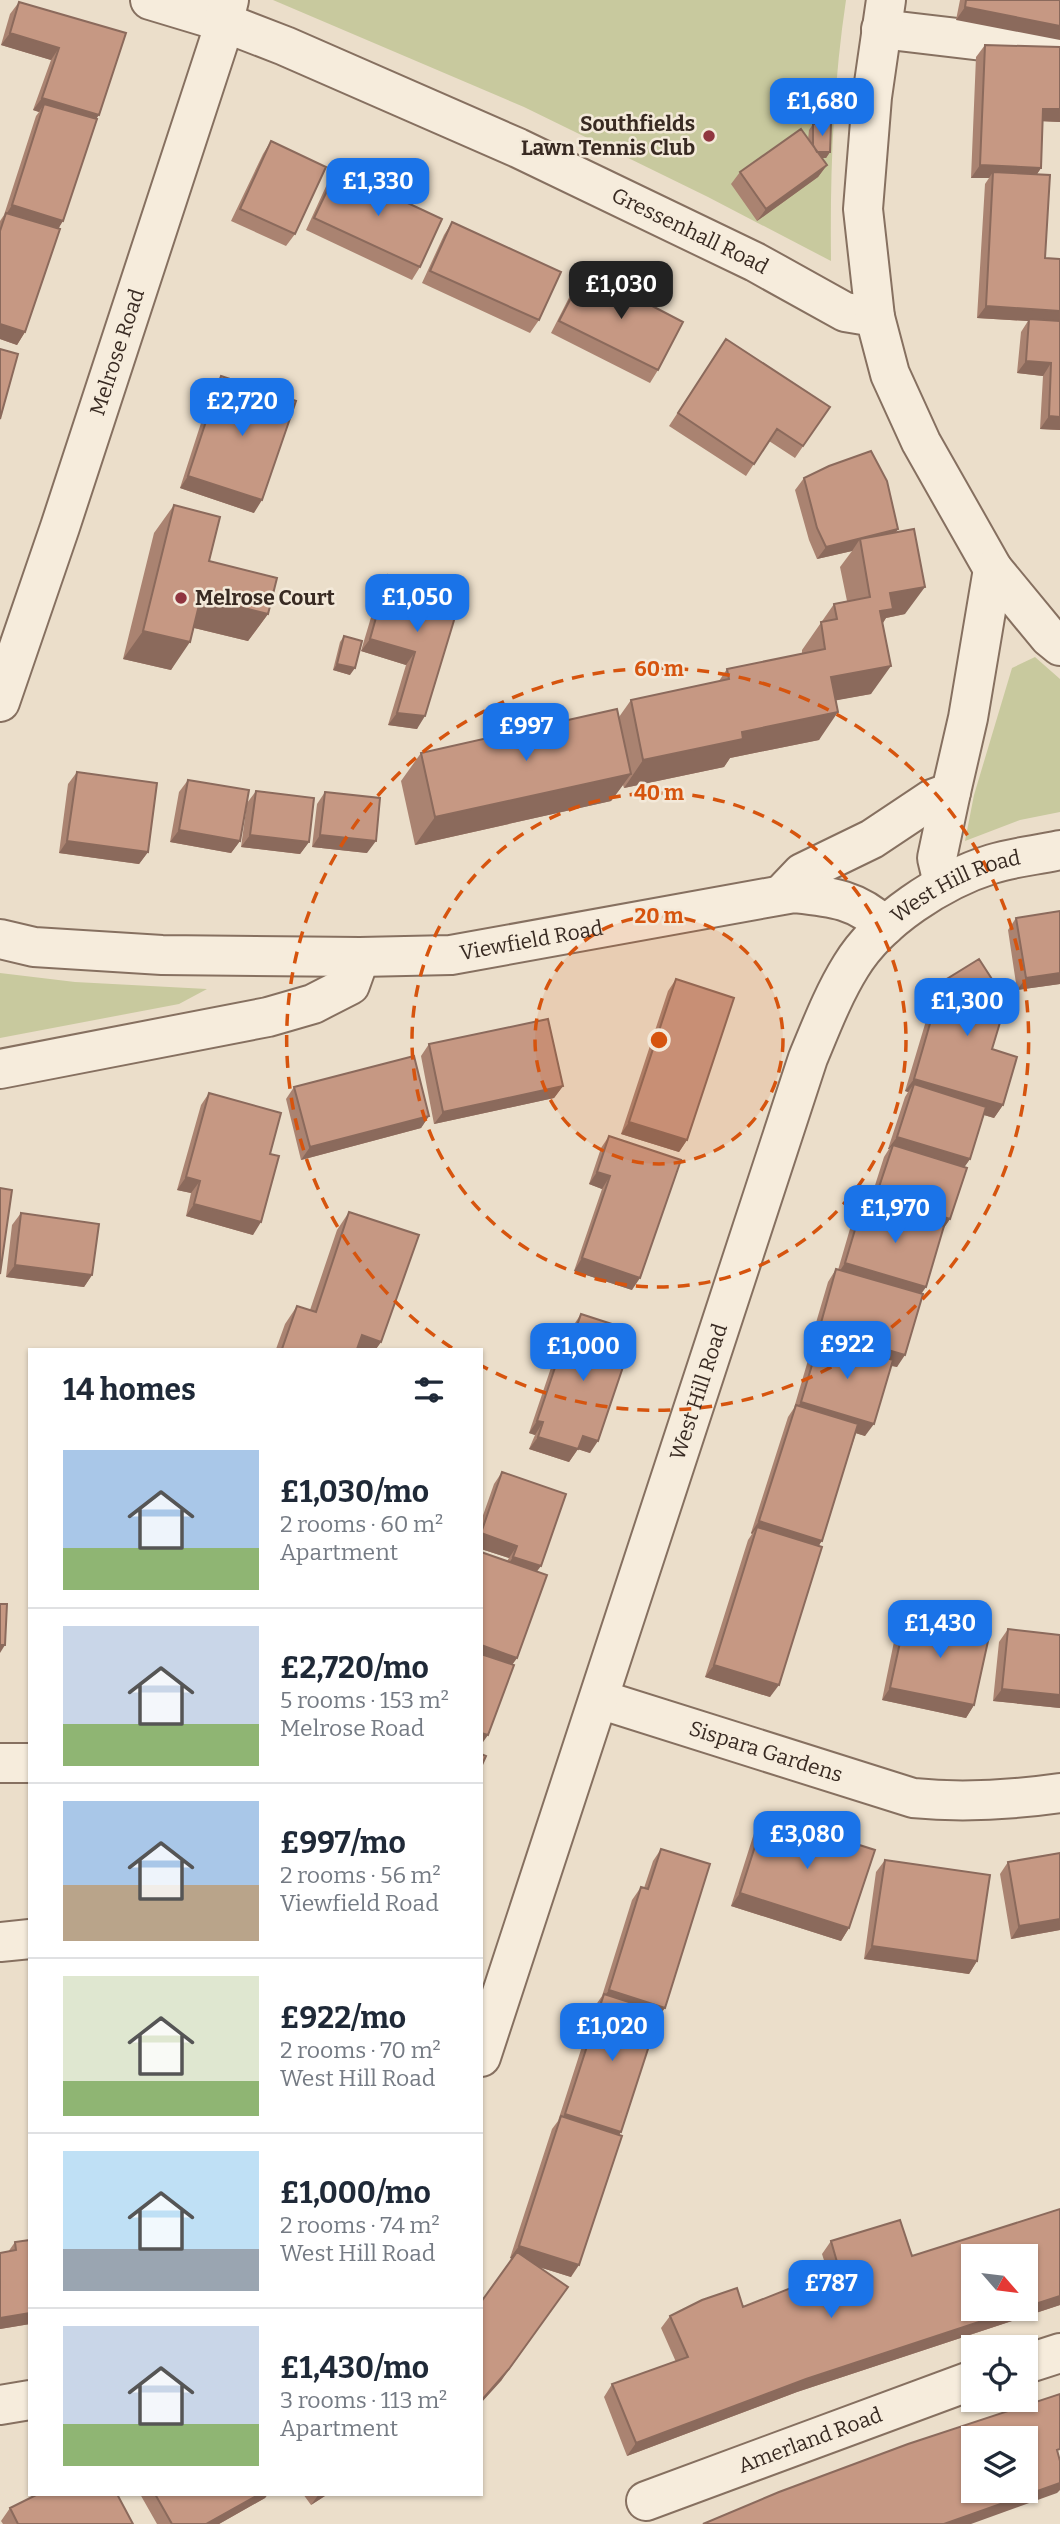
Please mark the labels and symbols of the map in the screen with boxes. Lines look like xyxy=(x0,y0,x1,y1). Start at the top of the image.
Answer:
pin: £1,680 xyxy=(765,78,879,138)
place label: Southfields Lawn Tennis Club xyxy=(521,111,695,161)
marker: Southfields Lawn Tennis Club xyxy=(701,128,717,144)
pin: £1,330 xyxy=(321,158,435,218)
street label: Gressenhall Road xyxy=(607,182,773,280)
pin: £1,030 xyxy=(564,262,678,321)
street label: Melrose Road xyxy=(84,285,150,419)
pin: £2,720 xyxy=(185,378,299,438)
pin: £1,050 xyxy=(360,574,474,634)
place label: Melrose Court xyxy=(195,585,336,611)
marker: Melrose Court xyxy=(173,590,189,606)
text: 60 m xyxy=(634,656,684,682)
pin: £997 xyxy=(485,704,567,763)
text: 40 m xyxy=(634,780,684,806)
street label: West Hill Road xyxy=(886,844,1023,929)
text: 20 m xyxy=(635,903,683,929)
street label: Viewfield Road xyxy=(458,915,605,966)
pin: £1,300 xyxy=(910,978,1024,1038)
centre of rings xyxy=(647,1028,671,1052)
pin: £1,970 xyxy=(838,1186,952,1245)
street label: West Hill Road xyxy=(664,1320,733,1463)
pin: £922 xyxy=(806,1322,888,1381)
pin: £1,000 xyxy=(526,1324,640,1383)
pin: £1,430 xyxy=(883,1600,997,1660)
street label: Sispara Gardens xyxy=(686,1715,846,1788)
pin: £3,080 xyxy=(750,1812,864,1871)
pin: £1,020 xyxy=(555,2004,669,2063)
north arrow xyxy=(961,2244,1038,2320)
pin: £787 xyxy=(790,2260,872,2320)
street label: Amerland Road xyxy=(735,2402,886,2479)

